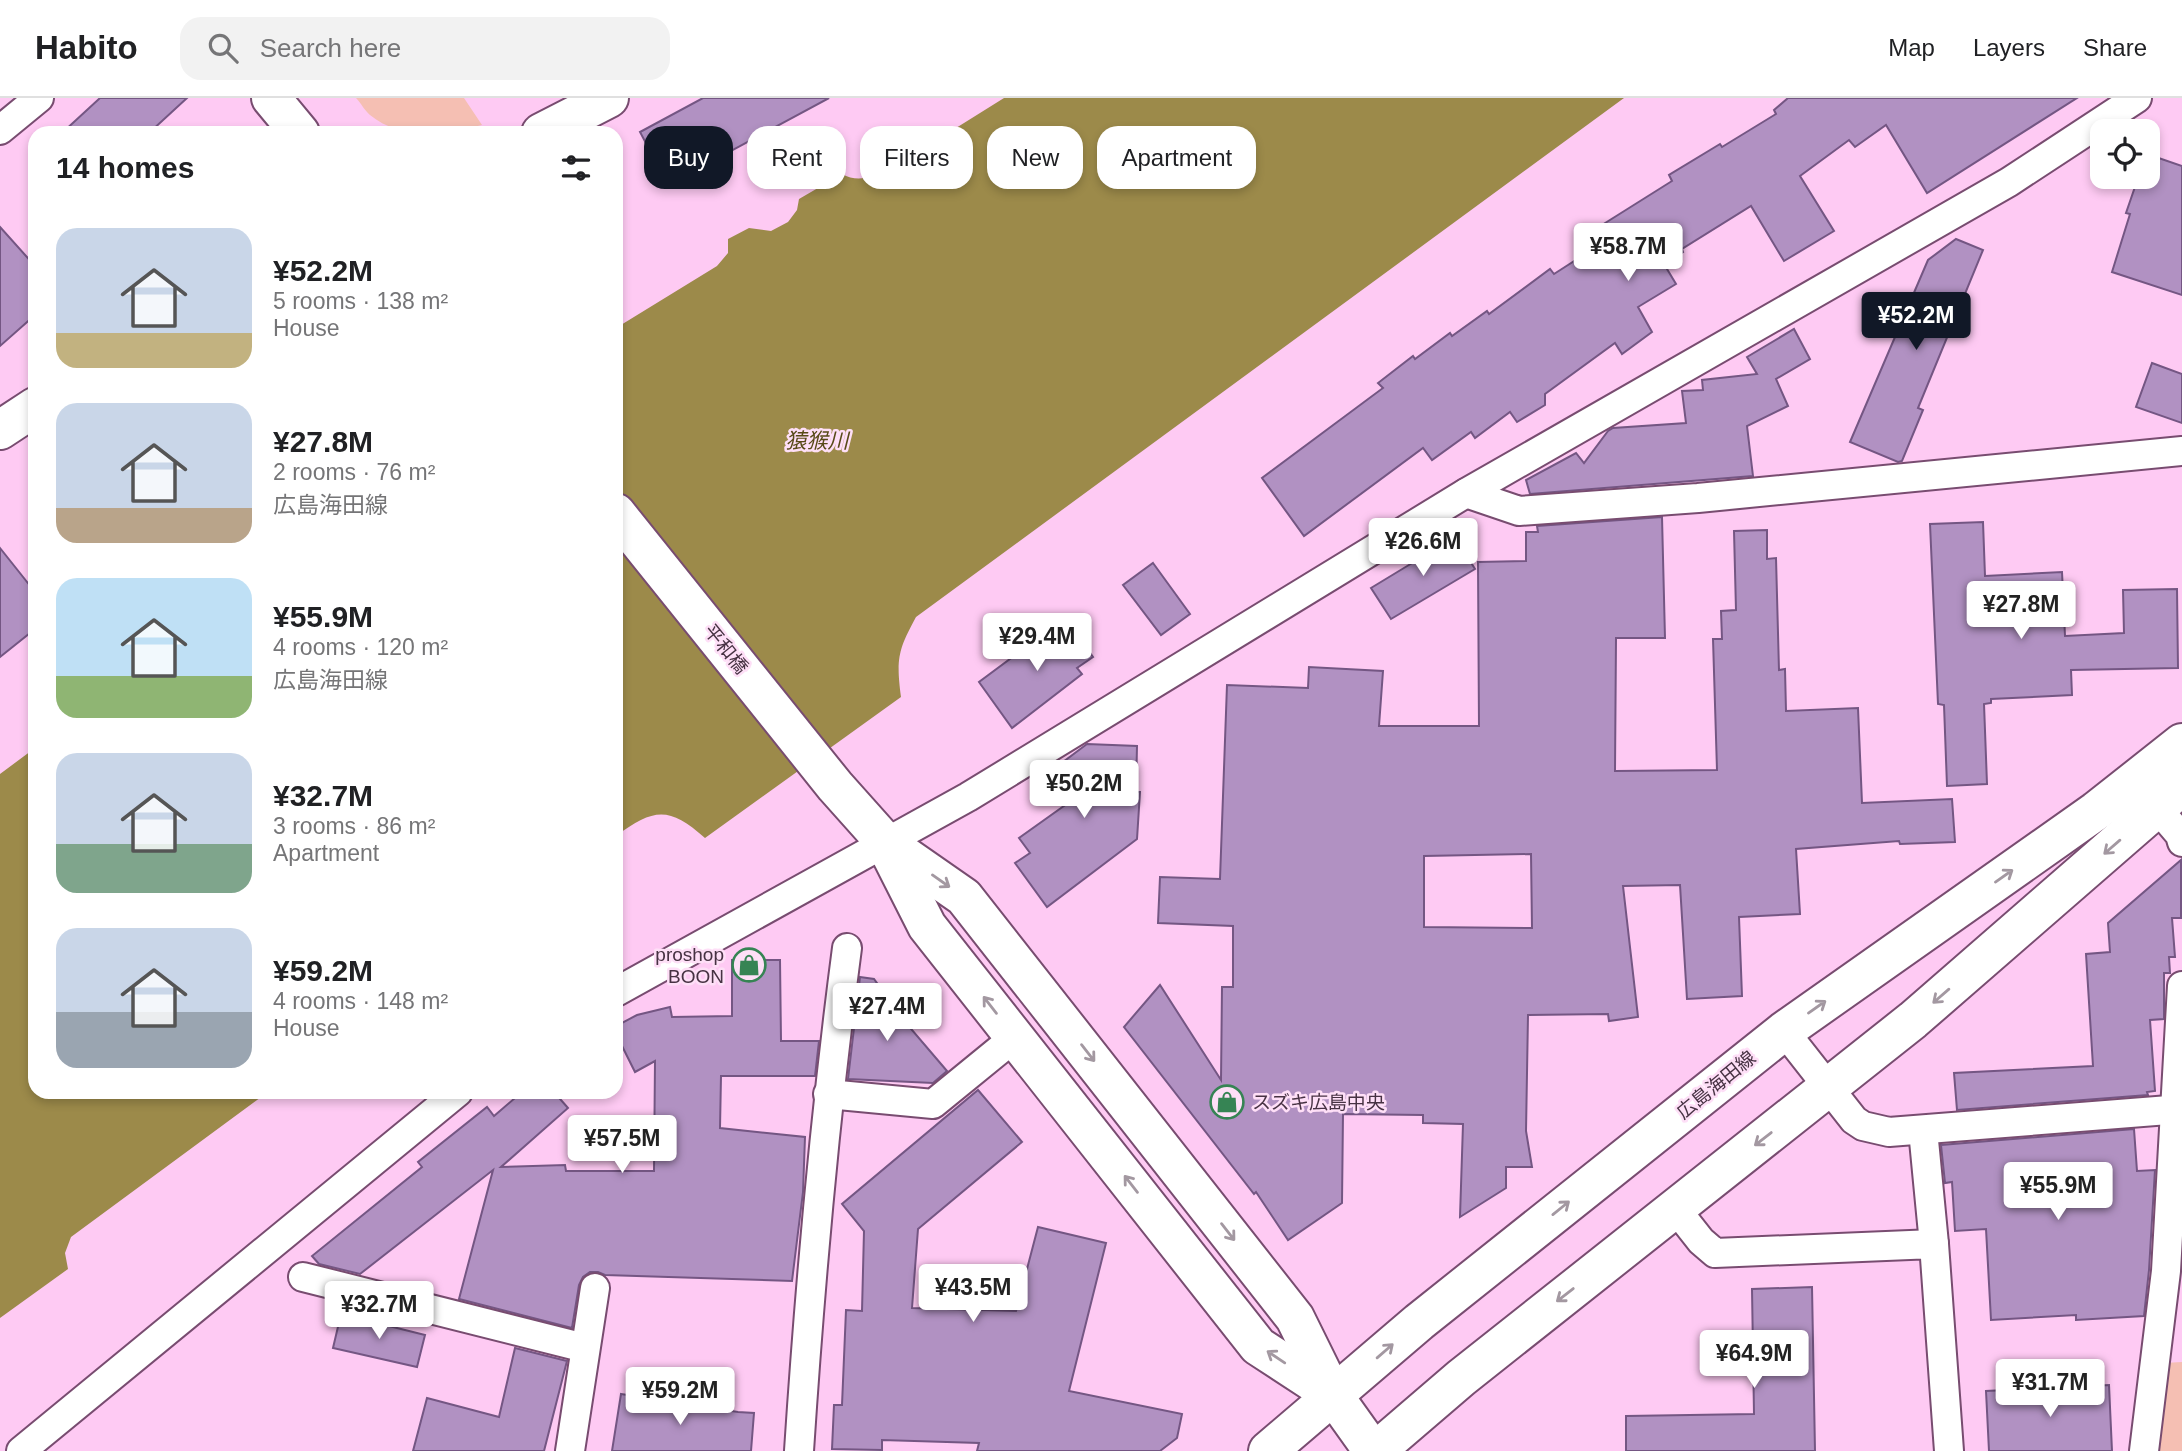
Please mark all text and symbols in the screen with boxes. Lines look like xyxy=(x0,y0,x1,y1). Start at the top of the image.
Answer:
search box xyxy=(180,17,670,80)
text: Habito xyxy=(35,29,138,66)
icon: search xyxy=(204,29,242,67)
text: Search here xyxy=(260,33,401,63)
text: Map xyxy=(1888,34,1935,61)
text: Layers xyxy=(1973,34,2045,61)
text: Share xyxy=(2083,34,2147,61)
map controls xyxy=(2090,119,2160,189)
button: locate xyxy=(2090,119,2160,189)
chip: Buy xyxy=(644,126,733,189)
chip: Rent xyxy=(747,126,846,189)
chip: Filters xyxy=(860,126,973,189)
chip: New xyxy=(987,126,1083,189)
chip: Apartment xyxy=(1097,126,1256,189)
icon: filters xyxy=(557,149,595,187)
text: 14 homes xyxy=(56,151,194,184)
pin: ¥58.7M xyxy=(1571,223,1685,283)
text: ¥58.7M xyxy=(1590,233,1666,259)
text: ¥52.2M xyxy=(273,254,373,287)
icon: home xyxy=(112,256,196,340)
text: 5 rooms · 138 m² xyxy=(273,288,448,314)
pin: ¥52.2M xyxy=(1859,292,1973,352)
text: ¥52.2M xyxy=(1878,302,1954,328)
text: House xyxy=(273,315,339,341)
text: ¥27.8M xyxy=(273,425,373,458)
water label: 猿猴川 xyxy=(786,429,850,452)
icon: home xyxy=(112,431,196,515)
text: 2 rooms · 76 m² xyxy=(273,459,435,485)
text: 広島海田線 xyxy=(273,492,388,518)
pin: ¥26.6M xyxy=(1366,518,1480,578)
text: ¥26.6M xyxy=(1385,528,1461,554)
pin: ¥27.8M xyxy=(1964,582,2078,641)
text: ¥27.8M xyxy=(1983,591,2059,617)
text: ¥55.9M xyxy=(273,600,373,633)
icon: home xyxy=(112,606,196,690)
pin: ¥29.4M xyxy=(980,614,1094,673)
street label: 平和橋 xyxy=(700,620,752,678)
text: ¥29.4M xyxy=(999,623,1075,649)
text: 4 rooms · 120 m² xyxy=(273,634,448,660)
text: 広島海田線 xyxy=(273,667,388,693)
pin: ¥50.2M xyxy=(1027,760,1141,820)
text: ¥50.2M xyxy=(1046,770,1122,796)
text: ¥32.7M xyxy=(273,779,373,812)
icon: home xyxy=(112,781,196,865)
text: 3 rooms · 86 m² xyxy=(273,813,435,839)
one-way arrow xyxy=(2103,839,2121,855)
text: Apartment xyxy=(273,840,379,866)
one-way arrow xyxy=(1994,869,2013,883)
one-way arrow xyxy=(931,874,950,888)
place label: proshop BOON xyxy=(655,944,724,987)
shop icon: proshop BOON xyxy=(730,946,768,984)
text: ¥59.2M xyxy=(273,954,373,987)
icon: home xyxy=(112,956,196,1040)
pin: ¥27.4M xyxy=(830,984,944,1043)
text: 4 rooms · 148 m² xyxy=(273,988,448,1014)
one-way arrow xyxy=(1932,988,1950,1004)
text: ¥27.4M xyxy=(849,993,925,1019)
one-way arrow xyxy=(982,996,997,1015)
one-way arrow xyxy=(1807,1000,1826,1014)
text: House xyxy=(273,1015,339,1041)
one-way arrow xyxy=(1080,1044,1095,1062)
street label: 広島海田線 xyxy=(1672,1047,1760,1123)
shop icon: スズキ広島中央 xyxy=(1208,1083,1246,1121)
place label: スズキ広島中央 xyxy=(1252,1092,1385,1113)
pin: ¥57.5M xyxy=(565,1116,679,1175)
text: ¥57.5M xyxy=(584,1125,660,1151)
one-way arrow xyxy=(1755,1131,1773,1146)
pin: ¥55.9M xyxy=(2001,1162,2115,1222)
text: ¥55.9M xyxy=(2020,1172,2096,1198)
one-way arrow xyxy=(1123,1175,1138,1193)
one-way arrow xyxy=(1552,1200,1570,1216)
one-way arrow xyxy=(1221,1223,1236,1241)
pin: ¥43.5M xyxy=(916,1264,1030,1324)
text: ¥43.5M xyxy=(935,1274,1011,1300)
pin: ¥32.7M xyxy=(322,1282,436,1341)
one-way arrow xyxy=(1557,1287,1575,1302)
text: ¥32.7M xyxy=(341,1291,417,1317)
pin: ¥64.9M xyxy=(1697,1330,1811,1390)
text: ¥64.9M xyxy=(1716,1340,1792,1366)
one-way arrow xyxy=(1375,1343,1393,1359)
one-way arrow xyxy=(1267,1350,1286,1365)
pin: ¥31.7M xyxy=(1993,1360,2107,1419)
pin: ¥59.2M xyxy=(623,1368,737,1427)
text: ¥31.7M xyxy=(2012,1369,2088,1395)
text: ¥59.2M xyxy=(642,1377,718,1403)

